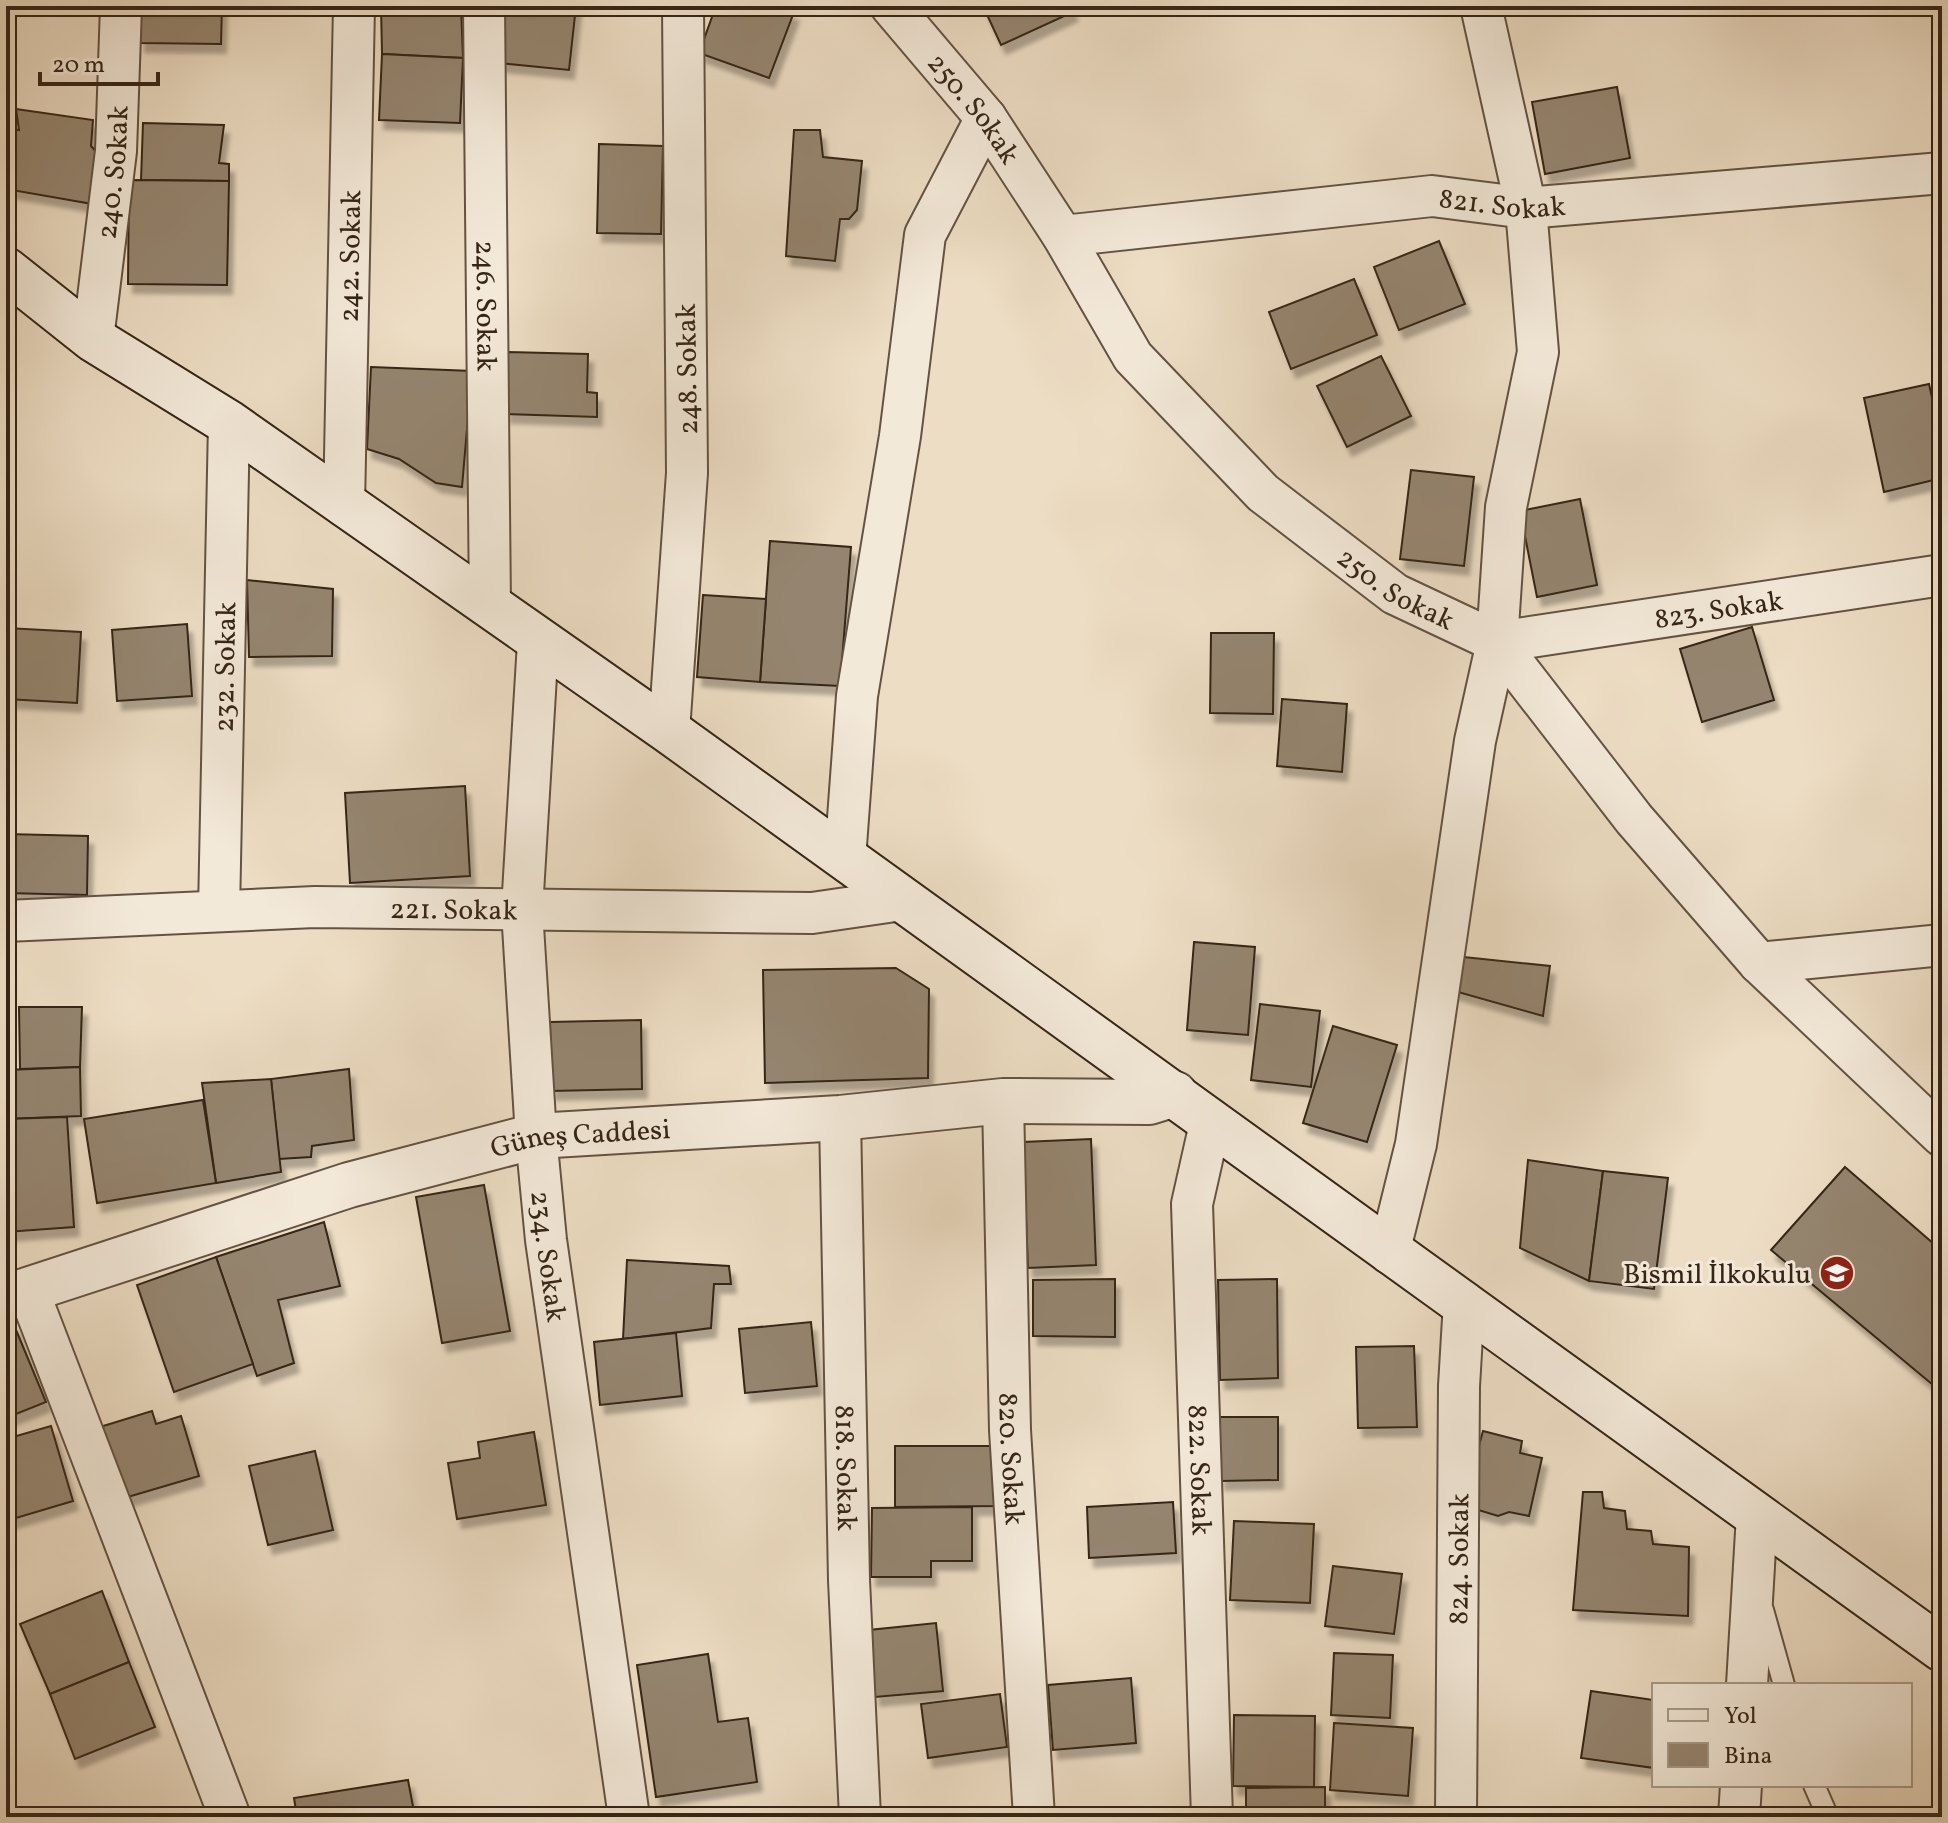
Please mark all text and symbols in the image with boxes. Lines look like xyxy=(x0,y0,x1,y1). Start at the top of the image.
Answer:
scale bar xyxy=(40,36,158,86)
street label: 250. Sokak xyxy=(917,45,1028,173)
text: 20 m xyxy=(52,49,105,83)
street label: 240. Sokak xyxy=(88,105,140,241)
street label: 821. Sokak xyxy=(1437,180,1567,230)
street label: 242. Sokak xyxy=(331,189,372,323)
street label: 246. Sokak xyxy=(464,240,505,372)
street label: 248. Sokak xyxy=(668,303,709,435)
street label: 250. Sokak xyxy=(1328,539,1460,641)
street label: 823. Sokak xyxy=(1652,582,1786,640)
street label: 232. Sokak xyxy=(206,602,247,733)
street label: 221. Sokak xyxy=(390,891,518,931)
street label: Güneş Caddesi xyxy=(486,1111,672,1169)
street label: 234. Sokak xyxy=(519,1189,575,1325)
school or university icon: Bismil İlkokulu xyxy=(1818,1254,1856,1292)
place label: Bismil İlkokulu xyxy=(1623,1256,1811,1295)
street label: 820. Sokak xyxy=(987,1392,1033,1526)
street label: 822. Sokak xyxy=(1177,1404,1220,1536)
street label: 818. Sokak xyxy=(824,1405,865,1531)
street label: 824. Sokak xyxy=(1440,1493,1480,1625)
legend xyxy=(1652,1683,1912,1787)
text: Yol xyxy=(1724,1700,1757,1734)
text: Bina xyxy=(1724,1740,1772,1774)

